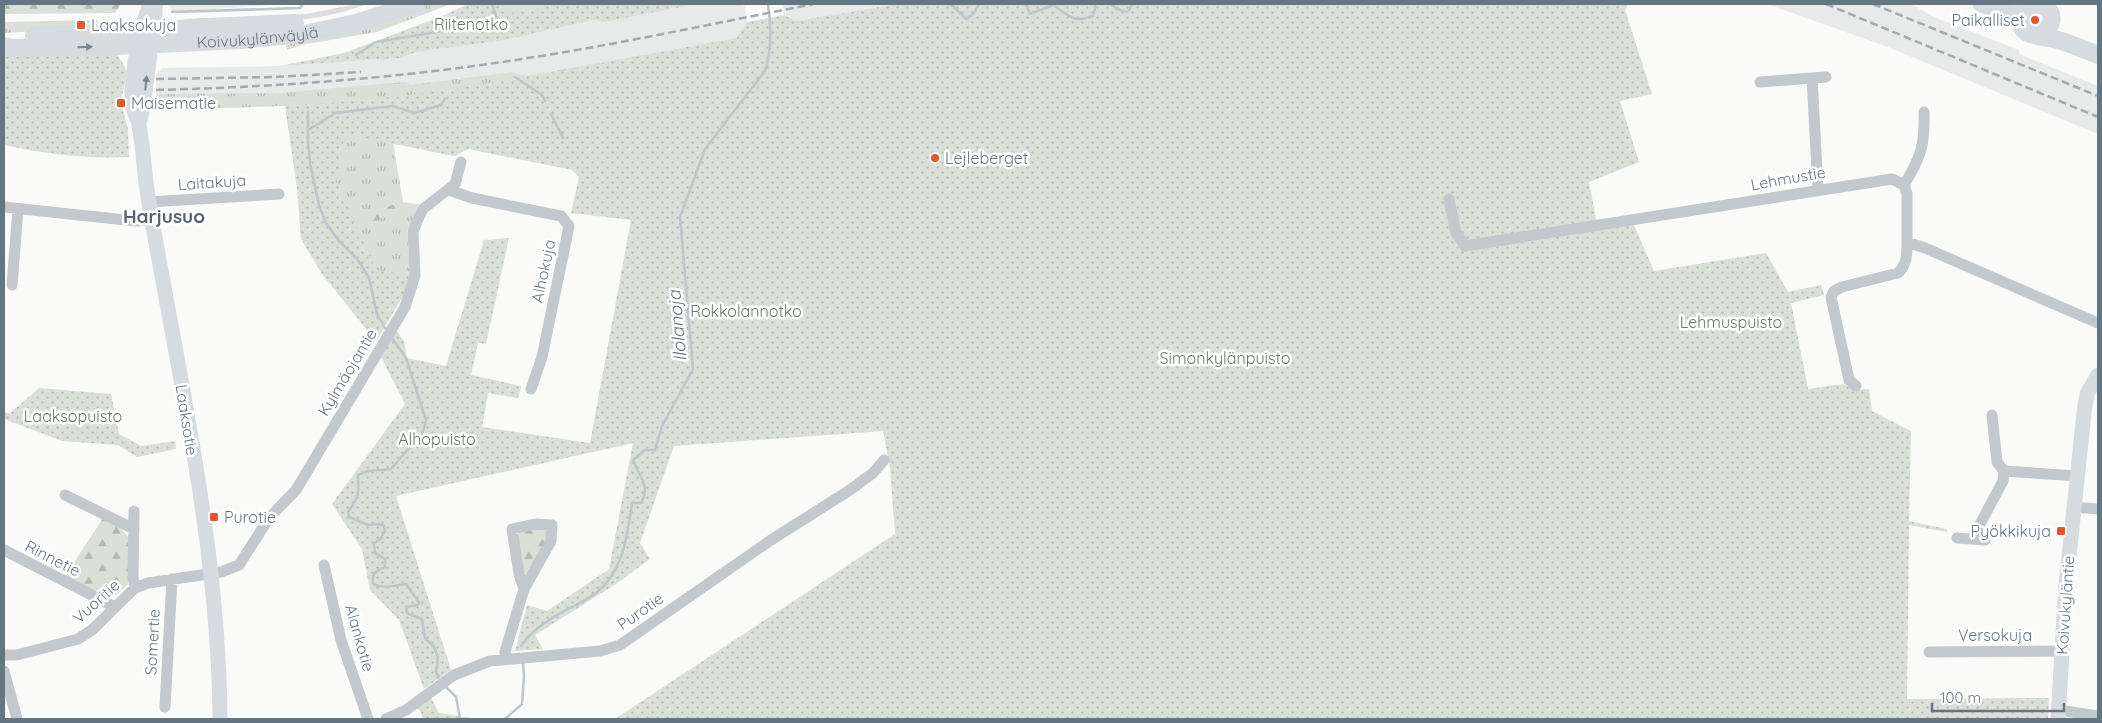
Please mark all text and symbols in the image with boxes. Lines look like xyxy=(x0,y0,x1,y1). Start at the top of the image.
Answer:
place label: Paikalliset xyxy=(1951,10,2025,30)
park label: Riitenotko xyxy=(434,14,508,34)
marker: Paikalliset xyxy=(2029,14,2041,26)
place label: Laaksokuja xyxy=(91,15,176,35)
marker: Laaksokuja xyxy=(75,19,87,31)
street label: Koivukylänväylä xyxy=(196,21,320,52)
one-way arrow xyxy=(77,43,93,51)
one-way arrow xyxy=(142,75,150,91)
place label: Maisematie xyxy=(131,93,216,113)
marker: Maisematie xyxy=(115,97,127,109)
place label: Lejleberget xyxy=(945,148,1028,168)
marker: Lejleberget xyxy=(929,152,941,164)
street label: Lehmustie xyxy=(1749,162,1827,194)
street label: Laitakuja xyxy=(177,170,247,194)
district label: Harjusuo xyxy=(123,204,205,228)
street label: Alhokuja xyxy=(527,237,559,305)
water label: Ilolanoja xyxy=(662,288,692,363)
park label: Rokkolannotko xyxy=(690,301,802,321)
park label: Lehmuspuisto xyxy=(1680,312,1782,332)
street label: Kylmäojantie xyxy=(313,325,381,419)
park label: Simonkylänpuisto xyxy=(1160,348,1290,368)
street label: Laaksotie xyxy=(172,383,202,457)
park label: Laaksopuisto xyxy=(24,406,122,426)
park label: Alhopuisto xyxy=(398,429,476,449)
place label: Purotie xyxy=(224,507,276,527)
marker: Purotie xyxy=(208,511,220,523)
place label: Pyökkikuja xyxy=(1970,521,2051,541)
marker: Pyökkikuja xyxy=(2055,525,2067,537)
street label: Rinnetie xyxy=(22,536,84,580)
street label: Koivukyläntie xyxy=(2052,555,2078,655)
street label: Vuoritie xyxy=(68,575,124,627)
street label: Purotie xyxy=(613,588,667,634)
street label: Alankotie xyxy=(341,602,379,674)
street label: Somertie xyxy=(140,608,164,676)
street label: Versokuja xyxy=(1958,625,2032,645)
scale bar xyxy=(1932,680,2064,712)
text: 100 m xyxy=(1940,688,1981,707)

